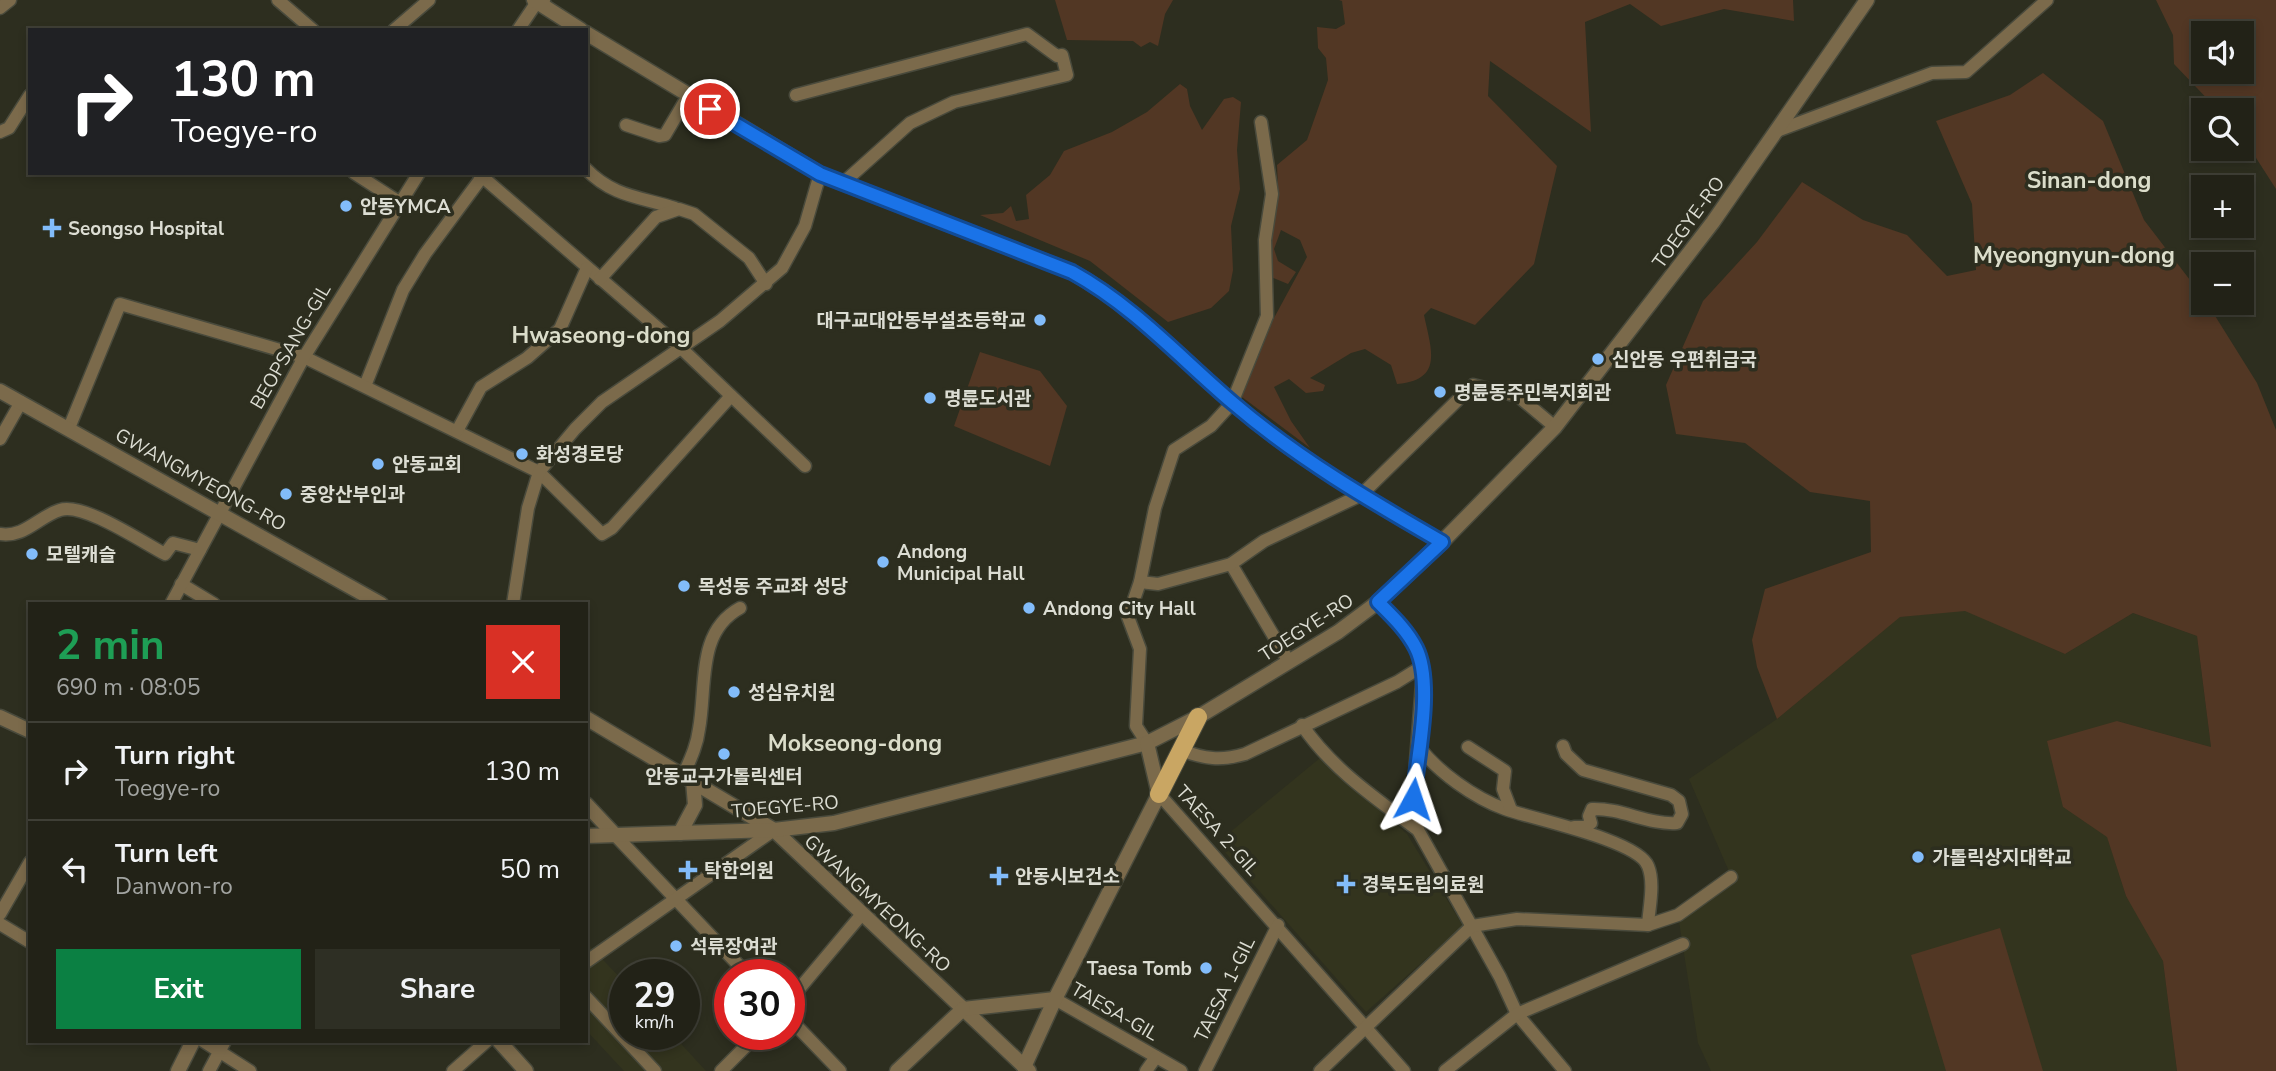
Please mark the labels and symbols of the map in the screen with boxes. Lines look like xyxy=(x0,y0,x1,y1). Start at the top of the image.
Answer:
pin xyxy=(680,79,740,139)
district label: Sinan-dong xyxy=(2027,165,2151,196)
street label: TOEGYE-RO xyxy=(1647,171,1731,274)
place label: 안동YMCA xyxy=(360,194,451,220)
marker: 안동YMCA xyxy=(338,198,354,214)
place label: Seongso Hospital xyxy=(68,216,224,242)
marker: Seongso Hospital xyxy=(42,218,62,238)
district label: Myeongnyun-dong xyxy=(1973,240,2175,271)
street label: BEOPSANG-GIL xyxy=(244,278,338,414)
place label: 대구교대안동부설초등학교 xyxy=(816,308,1026,334)
marker: 대구교대안동부설초등학교 xyxy=(1032,312,1048,328)
district label: Hwaseong-dong xyxy=(512,320,690,351)
place label: 신안동 우편취급국 xyxy=(1612,347,1757,373)
marker: 신안동 우편취급국 xyxy=(1590,351,1606,367)
place label: 명륜동주민복지회관 xyxy=(1454,380,1612,406)
marker: 명륜동주민복지회관 xyxy=(1432,384,1448,400)
place label: 명륜도서관 xyxy=(944,386,1032,412)
marker: 명륜도서관 xyxy=(922,390,938,406)
street label: GWANGMYEONG-RO xyxy=(110,422,291,538)
place label: 화성경로당 xyxy=(536,442,624,468)
marker: 화성경로당 xyxy=(514,446,530,462)
place label: 안동교회 xyxy=(392,452,462,478)
marker: 안동교회 xyxy=(370,456,386,472)
place label: 중앙산부인과 xyxy=(300,482,405,508)
marker: 중앙산부인과 xyxy=(278,486,294,502)
place label: Andong Municipal Hall xyxy=(897,539,1024,587)
place label: 모텔캐슬 xyxy=(46,542,116,568)
marker: 모텔캐슬 xyxy=(24,546,40,562)
marker: Andong Municipal Hall xyxy=(875,554,891,570)
place label: 목성동 주교좌 성당 xyxy=(698,574,849,600)
marker: 목성동 주교좌 성당 xyxy=(676,578,692,594)
street label: TOEGYE-RO xyxy=(1254,588,1359,668)
place label: Andong City Hall xyxy=(1043,596,1196,622)
marker: Andong City Hall xyxy=(1021,600,1037,616)
place label: 성심유치원 xyxy=(748,680,835,706)
marker: 성심유치원 xyxy=(726,684,742,700)
district label: Mokseong-dong xyxy=(768,728,942,759)
marker: 안동교구가톨릭센터 xyxy=(716,746,732,762)
position arrow xyxy=(1376,762,1450,836)
place label: 안동교구가톨릭센터 xyxy=(645,764,803,790)
street label: TAESA 2-GIL xyxy=(1170,780,1265,882)
street label: TOEGYE-RO xyxy=(730,789,840,825)
street label: GWANGMYEONG-RO xyxy=(798,829,956,979)
place label: 가톨릭상지대학교 xyxy=(1932,845,2072,871)
marker: 가톨릭상지대학교 xyxy=(1910,849,1926,865)
place label: 탁한의원 xyxy=(704,858,774,884)
marker: 탁한의원 xyxy=(678,860,698,880)
place label: 안동시보건소 xyxy=(1015,864,1120,890)
marker: 안동시보건소 xyxy=(989,866,1009,886)
place label: 경북도립의료원 xyxy=(1362,872,1484,898)
marker: 경북도립의료원 xyxy=(1336,874,1356,894)
street label: TAESA 1-GIL xyxy=(1188,932,1262,1046)
place label: 석류장여관 xyxy=(690,934,778,960)
marker: 석류장여관 xyxy=(668,938,684,954)
place label: Taesa Tomb xyxy=(1087,956,1192,982)
speed limit sign: 30 xyxy=(714,959,805,1050)
marker: Taesa Tomb xyxy=(1198,960,1214,976)
street label: TAESA-GIL xyxy=(1066,976,1164,1048)

